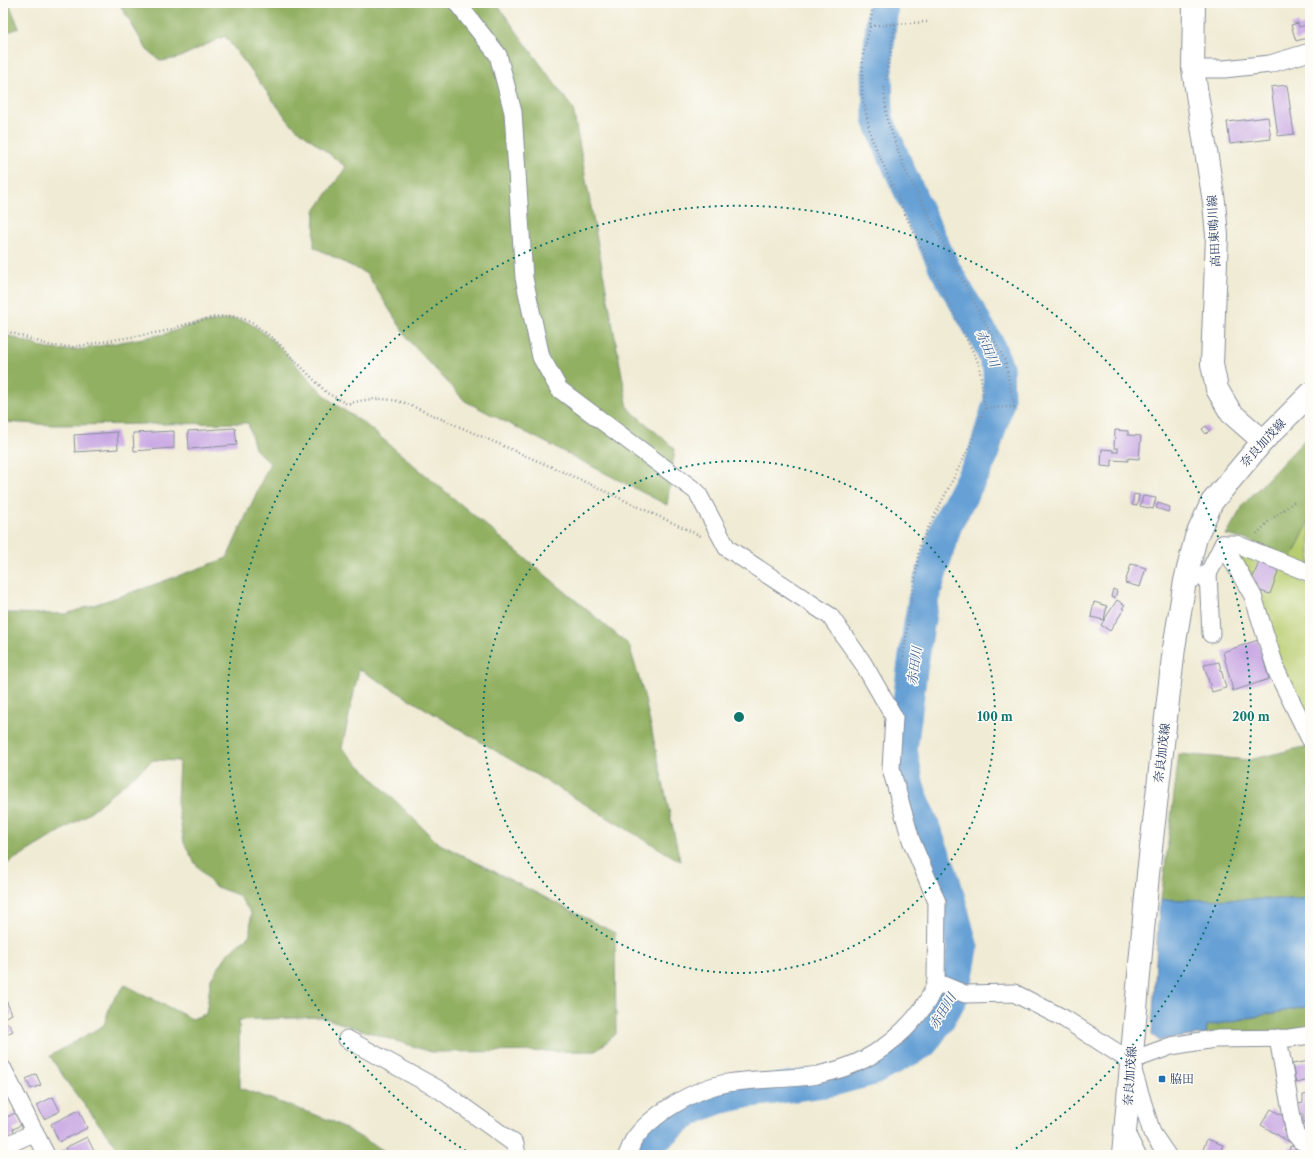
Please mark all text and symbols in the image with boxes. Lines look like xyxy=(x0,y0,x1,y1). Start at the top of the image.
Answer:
street label: 高田東鳴川線 xyxy=(1204,195,1223,267)
water label: 赤田川 xyxy=(973,327,1004,371)
street label: 奈良加茂線 xyxy=(1237,416,1289,470)
water label: 赤田川 xyxy=(903,644,925,686)
text: 100 m xyxy=(977,709,1013,724)
text: 200 m xyxy=(1232,709,1270,724)
centre of rings xyxy=(732,710,746,724)
street label: 奈良加茂線 xyxy=(1150,722,1173,784)
water label: 赤田川 xyxy=(925,988,960,1032)
street label: 奈良加茂線 xyxy=(1120,1046,1139,1106)
place label: 脇田 xyxy=(1170,1071,1194,1086)
marker: 脇田 xyxy=(1157,1074,1167,1084)

